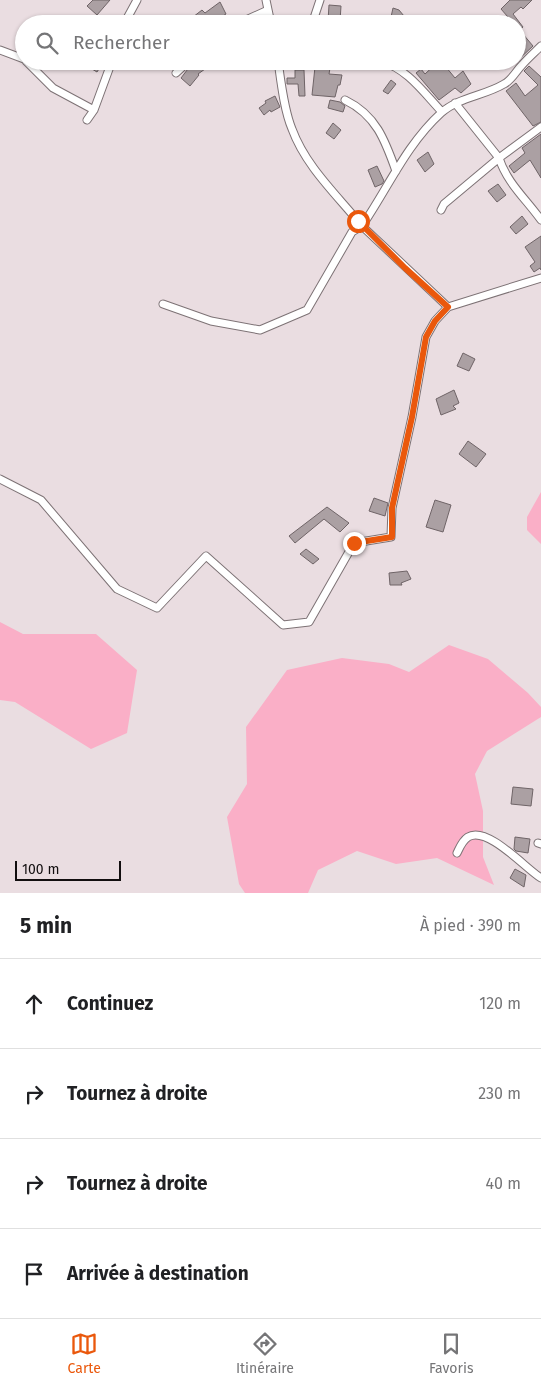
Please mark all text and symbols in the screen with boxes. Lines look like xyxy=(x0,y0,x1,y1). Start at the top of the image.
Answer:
search box xyxy=(15,15,526,70)
icon: search xyxy=(33,29,61,57)
text: Rechercher xyxy=(73,31,170,54)
route start xyxy=(347,210,370,233)
route end xyxy=(343,532,366,555)
scale bar xyxy=(15,858,121,881)
text: 100 m xyxy=(22,861,59,878)
text: 5 min xyxy=(20,913,72,939)
text: À pied · 390 m xyxy=(420,916,521,935)
icon: ahead xyxy=(20,990,48,1018)
text: Continuez xyxy=(67,992,153,1015)
text: 120 m xyxy=(479,994,521,1013)
icon: right xyxy=(20,1080,48,1108)
text: Tournez à droite xyxy=(67,1082,208,1105)
text: 230 m xyxy=(478,1084,521,1103)
icon: right xyxy=(20,1170,48,1198)
text: Tournez à droite xyxy=(67,1172,208,1195)
text: 40 m xyxy=(486,1174,521,1193)
icon: arrive xyxy=(20,1260,48,1288)
text: Arrivée à destination xyxy=(67,1262,249,1285)
tab: Carte xyxy=(68,1330,101,1377)
tab: Itinéraire xyxy=(236,1330,294,1377)
tab: Favoris xyxy=(429,1330,473,1377)

